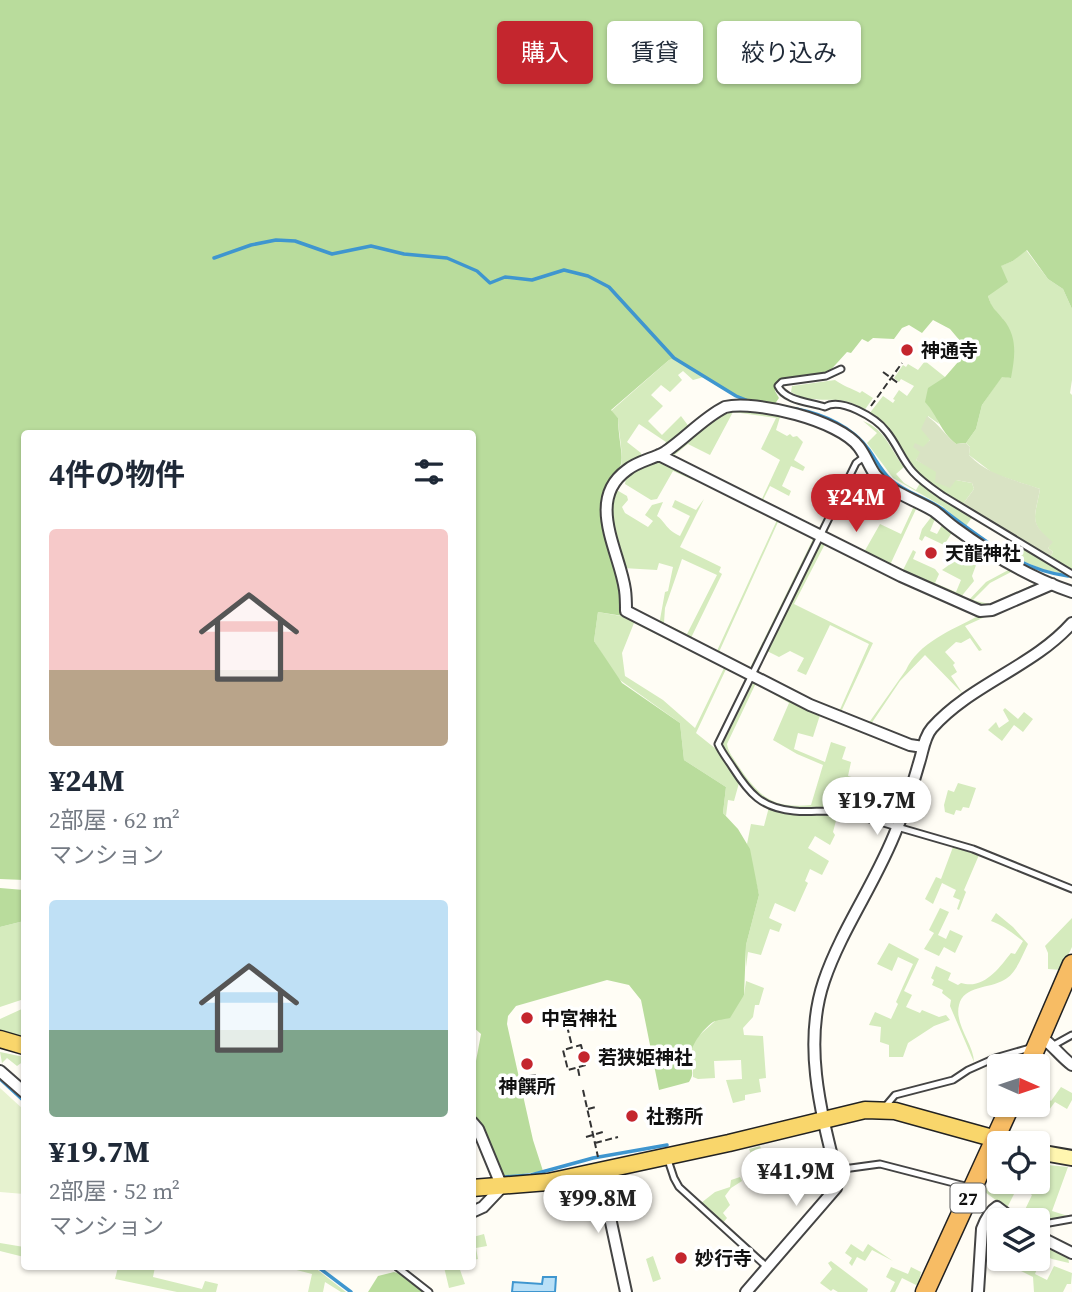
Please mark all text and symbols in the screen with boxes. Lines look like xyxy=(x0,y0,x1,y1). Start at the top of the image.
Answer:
chip: 購入 xyxy=(497,21,593,84)
chip: 賃貸 xyxy=(607,21,703,84)
chip: 絞り込み xyxy=(717,21,861,84)
place label: 神通寺 xyxy=(921,337,978,363)
marker: 神通寺 xyxy=(899,342,915,358)
icon: filters xyxy=(410,453,448,491)
text: 4件の物件 xyxy=(49,454,185,495)
pin: ¥24M xyxy=(815,475,897,534)
text: ¥24M xyxy=(827,481,885,513)
place label: 天龍神社 xyxy=(945,540,1021,566)
marker: 天龍神社 xyxy=(923,545,939,561)
icon: home xyxy=(186,574,312,700)
text: ¥24M xyxy=(49,760,125,801)
pin: ¥19.7M xyxy=(820,778,934,837)
text: ¥19.7M xyxy=(838,784,916,816)
text: 2部屋 · 62 m² xyxy=(49,804,180,836)
text: マンション xyxy=(49,839,164,871)
icon: home xyxy=(186,945,312,1071)
place label: 中宮神社 xyxy=(541,1005,617,1031)
marker: 中宮神社 xyxy=(519,1010,535,1026)
place label: 若狭姫神社 xyxy=(598,1044,693,1070)
marker: 若狭姫神社 xyxy=(576,1049,592,1065)
north arrow xyxy=(987,1054,1050,1116)
map controls xyxy=(987,1054,1050,1271)
marker: 神饌所 xyxy=(519,1056,535,1072)
place label: 神饌所 xyxy=(498,1073,556,1099)
place label: 社務所 xyxy=(646,1103,703,1129)
marker: 社務所 xyxy=(624,1108,640,1124)
text: ¥19.7M xyxy=(49,1131,150,1172)
button: locate xyxy=(987,1131,1050,1194)
pin: ¥41.9M xyxy=(739,1148,853,1208)
text: ¥41.9M xyxy=(757,1155,835,1187)
text: 2部屋 · 52 m² xyxy=(49,1175,180,1207)
pin: ¥99.8M xyxy=(541,1176,655,1235)
text: ¥99.8M xyxy=(559,1182,637,1214)
road number: 27 xyxy=(950,1184,986,1212)
button: layers xyxy=(987,1208,1050,1271)
text: マンション xyxy=(49,1210,164,1242)
place label: 妙行寺 xyxy=(695,1245,752,1271)
marker: 妙行寺 xyxy=(673,1250,689,1266)

